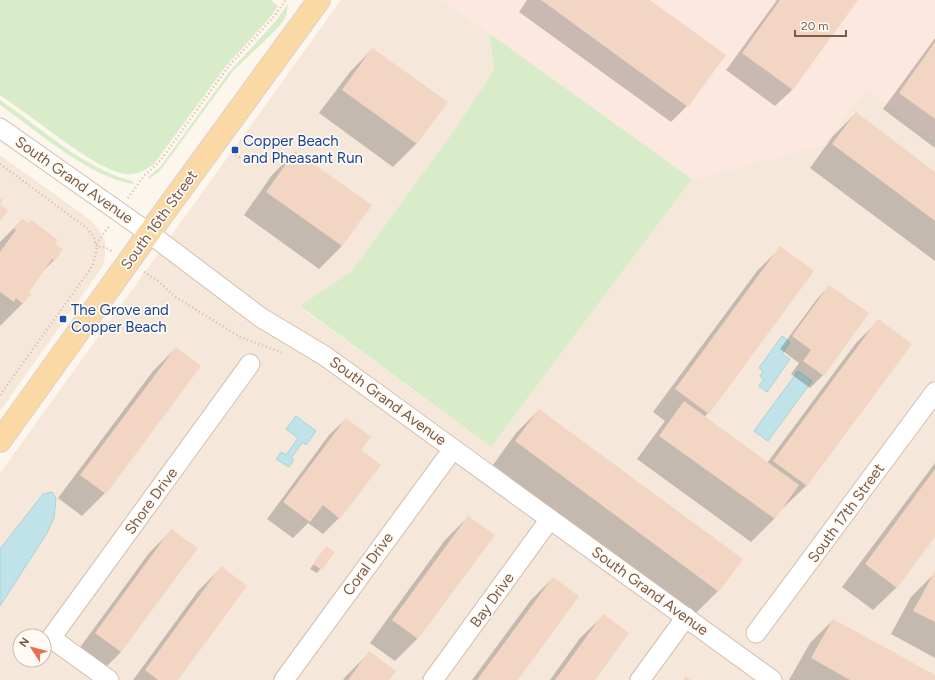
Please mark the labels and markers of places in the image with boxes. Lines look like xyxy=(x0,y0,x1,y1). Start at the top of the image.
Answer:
place label: Copper Beach and Pheasant Run xyxy=(243,132,363,167)
marker: Copper Beach and Pheasant Run xyxy=(230,145,240,155)
place label: The Grove and Copper Beach xyxy=(71,301,169,336)
marker: The Grove and Copper Beach xyxy=(58,314,68,324)

